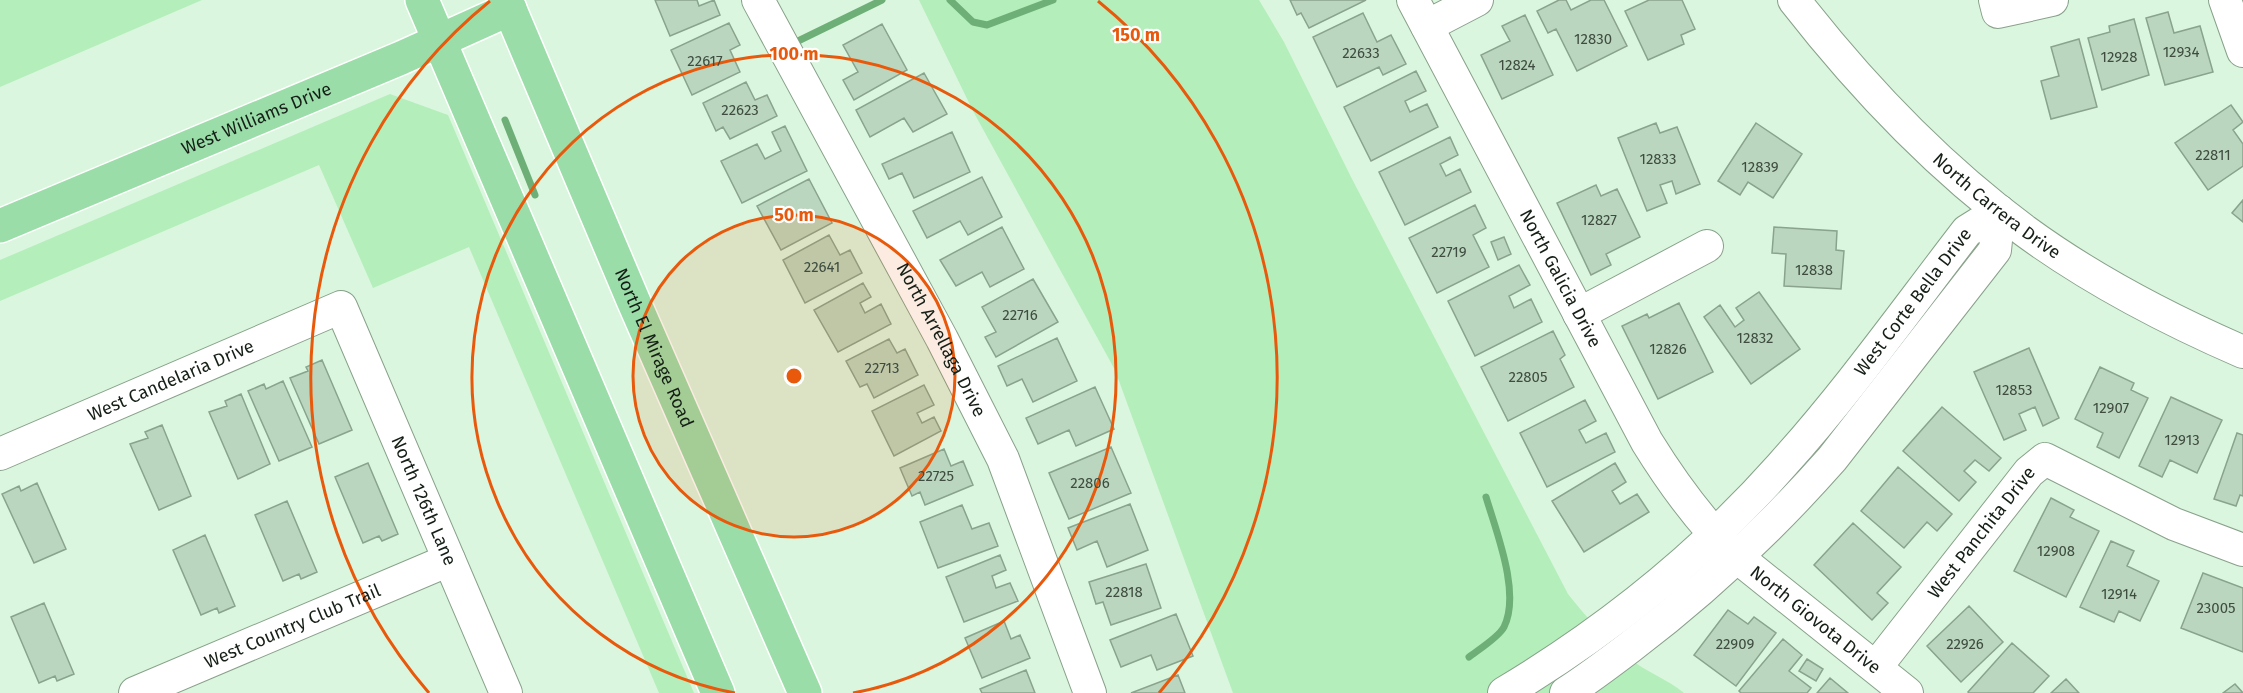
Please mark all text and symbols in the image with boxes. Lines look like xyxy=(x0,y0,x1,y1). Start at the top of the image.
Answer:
text: 150 m xyxy=(1112,24,1160,46)
house number: 12830 xyxy=(1574,30,1612,48)
text: 100 m xyxy=(770,43,818,65)
house number: 12934 xyxy=(2163,43,2199,61)
house number: 22633 xyxy=(1342,44,1380,62)
house number: 12928 xyxy=(2100,48,2138,66)
house number: 22617 xyxy=(687,52,723,70)
house number: 12824 xyxy=(1498,56,1536,74)
street label: West Williams Drive xyxy=(178,77,335,160)
house number: 22623 xyxy=(721,101,759,119)
house number: 22811 xyxy=(2195,146,2231,164)
street label: North Carrera Drive xyxy=(1928,148,2065,264)
house number: 12833 xyxy=(1639,150,1677,168)
house number: 12839 xyxy=(1741,158,1779,176)
text: 50 m xyxy=(774,204,814,226)
street label: North Galicia Drive xyxy=(1515,205,1606,351)
house number: 12827 xyxy=(1581,211,1617,229)
street label: West Corte Bella Drive xyxy=(1850,224,1976,380)
house number: 22719 xyxy=(1431,243,1467,261)
house number: 22641 xyxy=(804,258,840,276)
street label: North Arrellaga Drive xyxy=(892,259,991,420)
house number: 12838 xyxy=(1795,261,1833,279)
street label: North El Mirage Road xyxy=(610,265,698,431)
house number: 22716 xyxy=(1002,306,1038,324)
house number: 12832 xyxy=(1737,329,1773,347)
street label: West Candelaria Drive xyxy=(84,335,257,426)
house number: 12826 xyxy=(1649,340,1687,358)
house number: 22713 xyxy=(864,359,900,377)
centre of rings xyxy=(784,366,804,386)
house number: 22805 xyxy=(1508,368,1548,386)
house number: 12853 xyxy=(1995,381,2033,399)
house number: 12907 xyxy=(2093,399,2130,417)
house number: 12913 xyxy=(2164,431,2200,449)
street label: North 126th Lane xyxy=(386,433,461,569)
street label: West Panchita Drive xyxy=(1923,462,2040,603)
house number: 22725 xyxy=(918,467,954,485)
house number: 22806 xyxy=(1070,474,1110,492)
house number: 12908 xyxy=(2037,542,2075,560)
street label: North Giovota Drive xyxy=(1746,561,1885,679)
street label: West Country Club Trail xyxy=(201,579,384,673)
house number: 22818 xyxy=(1105,583,1143,601)
house number: 12914 xyxy=(2101,585,2137,603)
house number: 23005 xyxy=(2196,599,2236,617)
house number: 22909 xyxy=(1716,635,1754,653)
house number: 22926 xyxy=(1946,635,1984,653)

